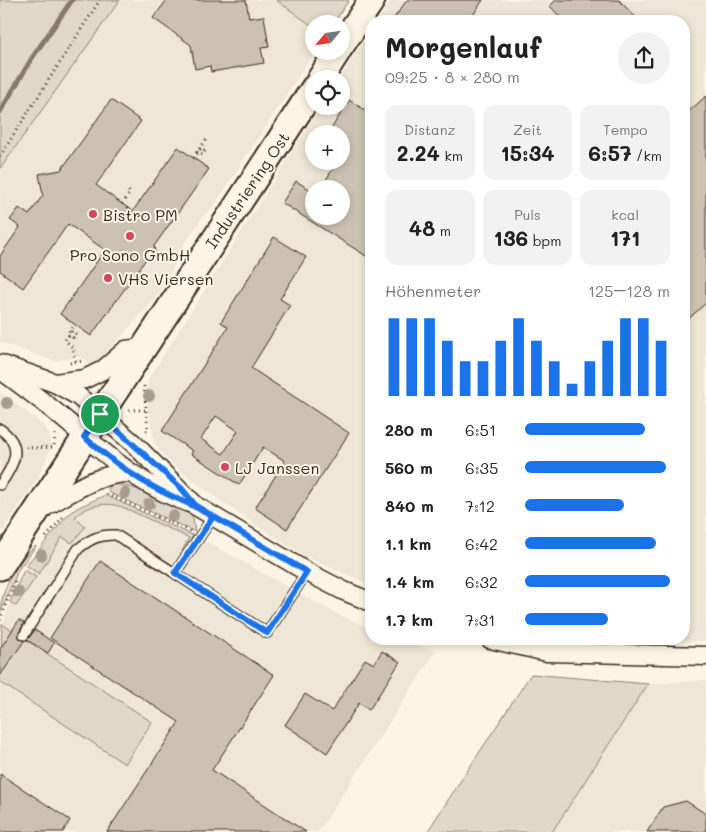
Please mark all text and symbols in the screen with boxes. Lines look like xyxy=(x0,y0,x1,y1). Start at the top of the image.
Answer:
north arrow xyxy=(305,15,350,60)
map controls xyxy=(305,15,350,225)
text: Morgenlauf xyxy=(385,29,541,65)
button: share xyxy=(618,32,670,84)
text: 09:25 · 8 × 280 m xyxy=(385,66,520,87)
button: locate xyxy=(305,70,350,115)
text: Distanz xyxy=(404,120,455,139)
text: Zeit xyxy=(513,120,542,139)
text: Tempo xyxy=(603,120,647,139)
button: + xyxy=(305,125,350,170)
street label: Industriering Ost xyxy=(200,128,294,252)
text: 2.24 xyxy=(397,139,440,166)
text: 15:34 xyxy=(500,139,555,166)
text: 6:57 xyxy=(588,139,632,166)
text: km xyxy=(440,146,463,165)
text: /km xyxy=(632,146,662,165)
button: − xyxy=(305,180,350,225)
place label: Bistro PM xyxy=(103,204,178,225)
text: Puls xyxy=(514,205,541,224)
text: kcal xyxy=(611,205,639,224)
marker: Bistro PM xyxy=(87,208,99,220)
text: 48 xyxy=(409,214,435,241)
text: m xyxy=(435,221,451,240)
text: 136 xyxy=(494,224,528,251)
text: 171 xyxy=(610,224,640,251)
marker: Pro Sono GmbH xyxy=(124,230,136,242)
text: bpm xyxy=(528,231,561,250)
place label: Pro Sono GmbH xyxy=(70,244,190,265)
place label: VHS Viersen xyxy=(118,268,214,289)
marker: VHS Viersen xyxy=(102,272,114,284)
text: Höhenmeter xyxy=(385,280,481,301)
text: 125–128 m xyxy=(588,280,670,301)
pin xyxy=(79,393,121,435)
icon: arrive xyxy=(86,400,114,428)
text: 280 m xyxy=(385,419,433,440)
text: 6:51 xyxy=(465,419,496,440)
place label: LJ Janssen xyxy=(235,457,319,478)
text: 560 m xyxy=(385,457,433,478)
text: 6:35 xyxy=(465,457,498,478)
marker: LJ Janssen xyxy=(219,461,231,473)
text: 840 m xyxy=(385,495,434,516)
text: 7:12 xyxy=(465,495,495,516)
text: 1.1 km xyxy=(385,533,431,554)
text: 6:42 xyxy=(465,533,498,554)
text: 1.4 km xyxy=(385,571,434,592)
text: 6:32 xyxy=(465,571,498,592)
text: 1.7 km xyxy=(385,609,433,630)
text: 7:31 xyxy=(465,609,495,630)

